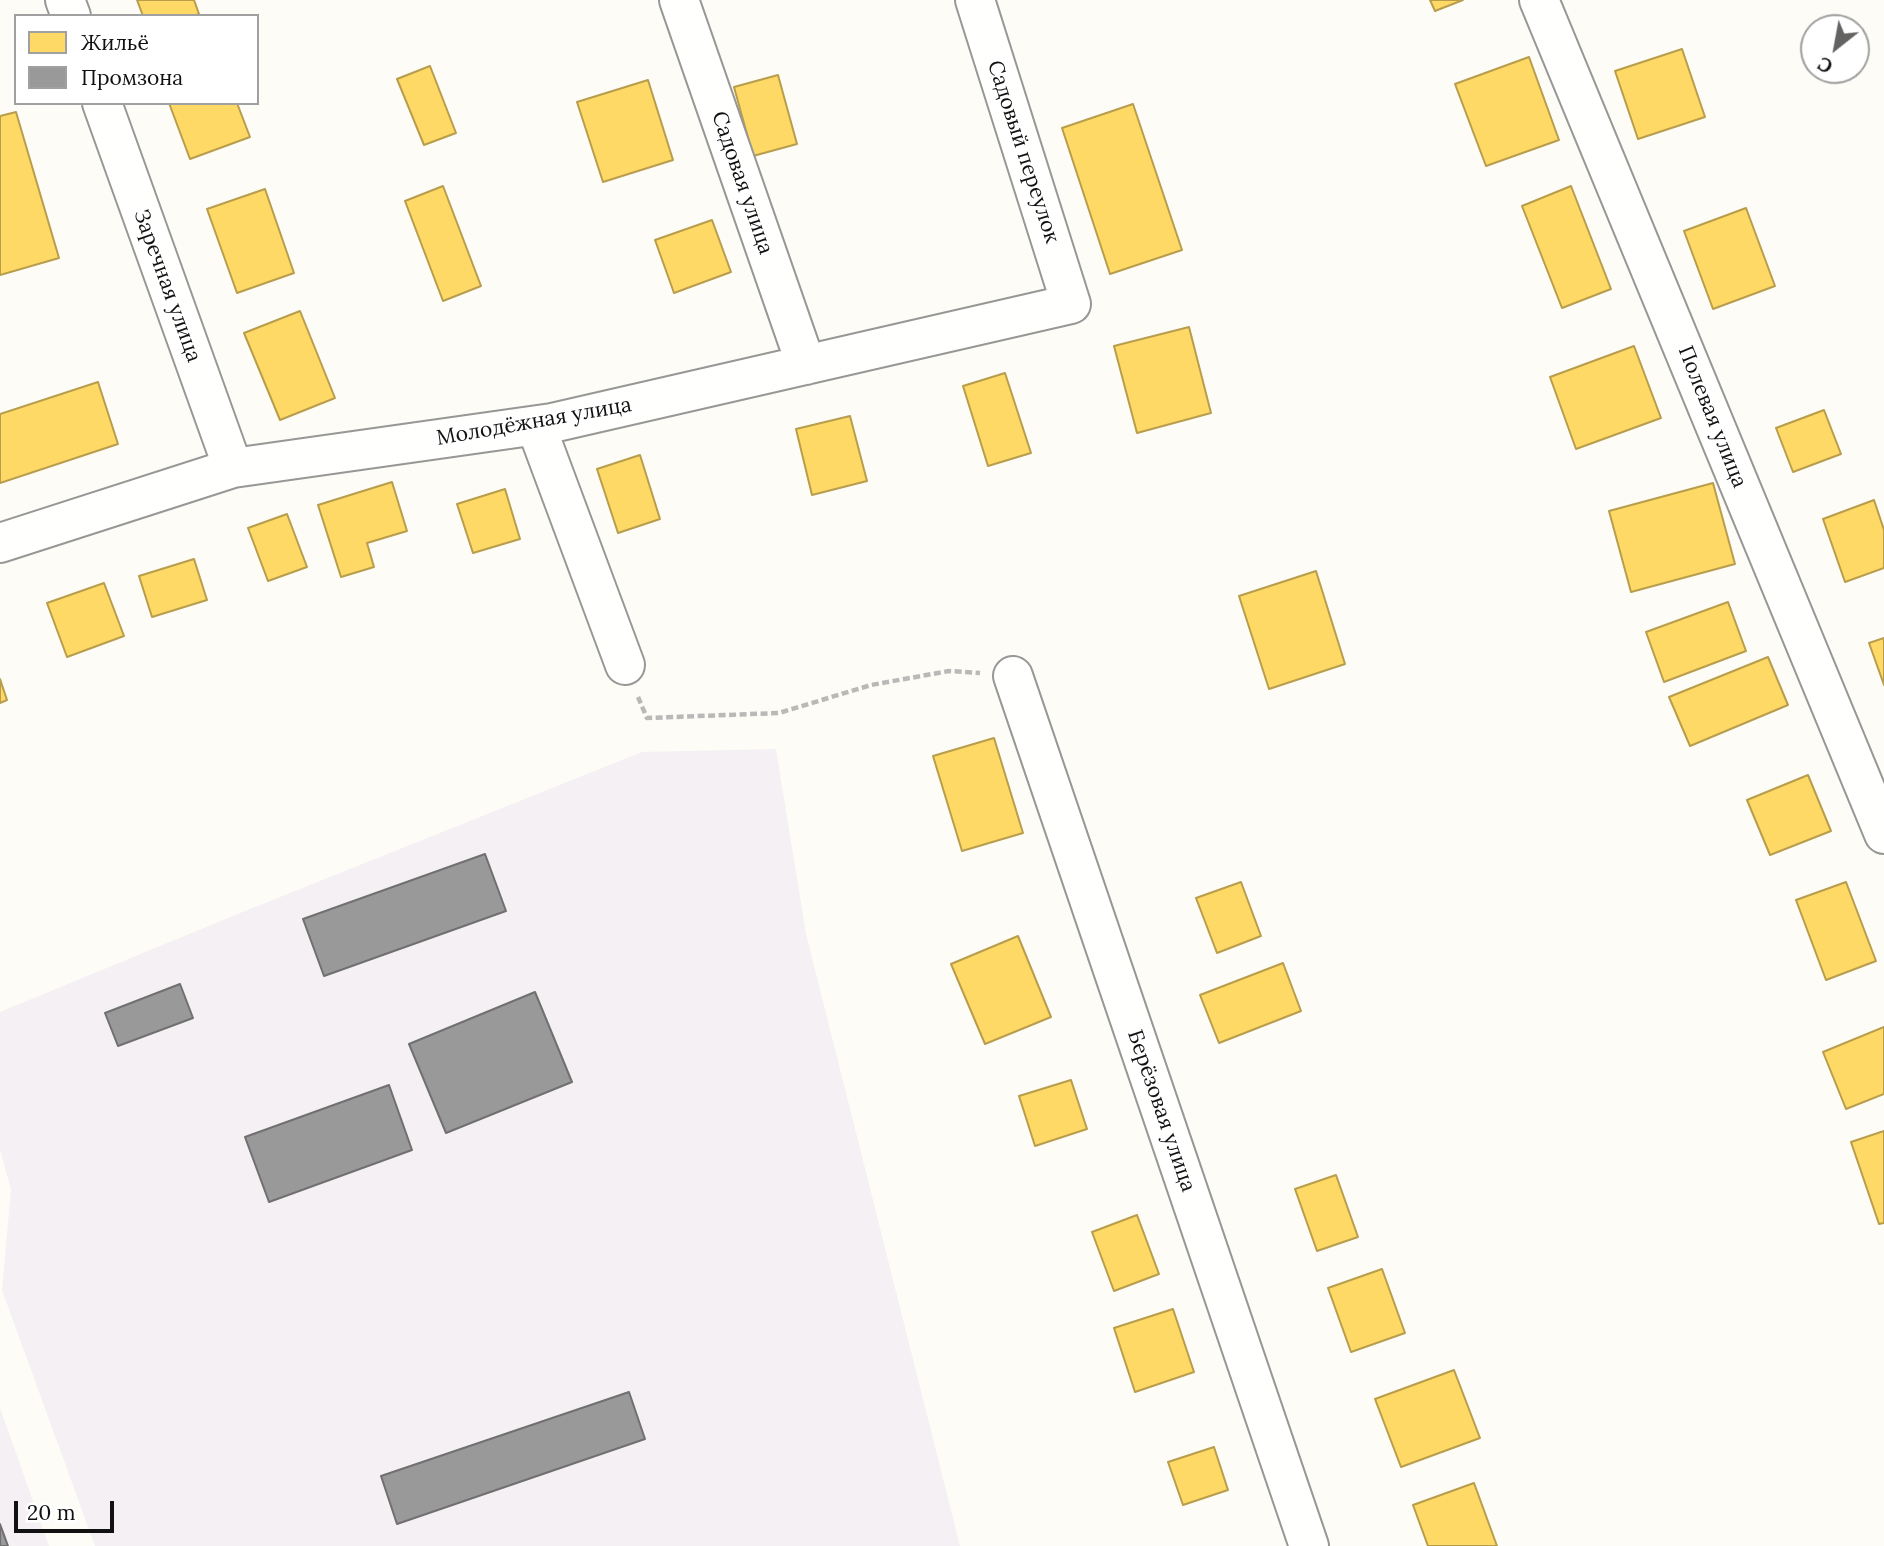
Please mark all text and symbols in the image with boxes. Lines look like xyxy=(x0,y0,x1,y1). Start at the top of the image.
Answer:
legend xyxy=(14,14,259,105)
north arrow xyxy=(1800,14,1870,84)
text: Жильё xyxy=(81,29,149,56)
text: С xyxy=(1813,52,1837,79)
street label: Садовый переулок xyxy=(982,57,1064,247)
text: Промзона xyxy=(81,64,183,91)
street label: Садовая улица xyxy=(706,108,778,258)
street label: Заречная улица xyxy=(128,206,206,366)
street label: Полевая улица xyxy=(1672,342,1752,492)
street label: Молодёжная улица xyxy=(435,392,633,452)
street label: Берёзовая улица xyxy=(1122,1027,1200,1195)
scale bar xyxy=(18,1486,117,1530)
text: 20 m xyxy=(27,1499,76,1526)

